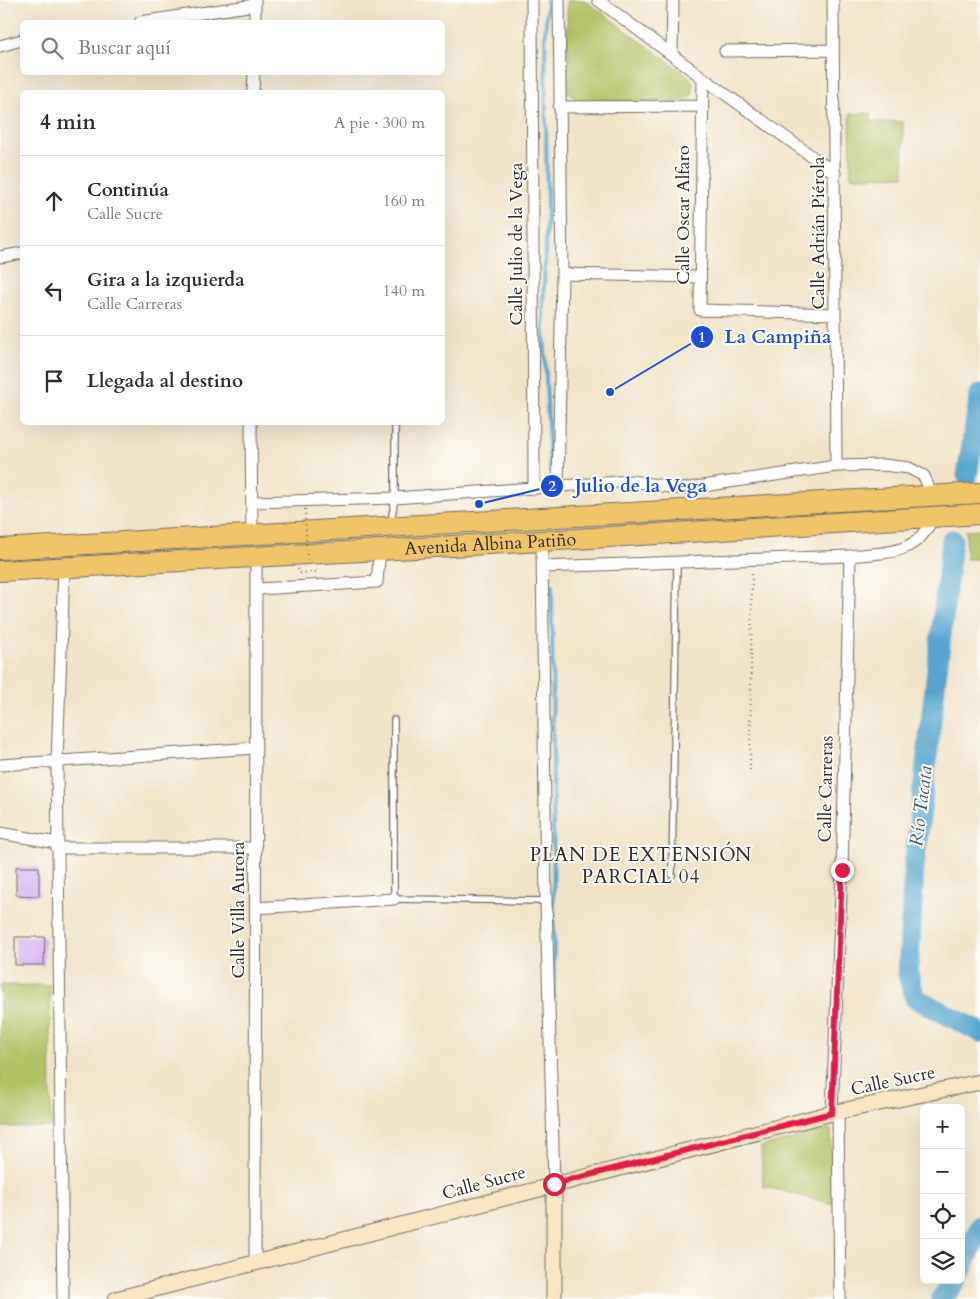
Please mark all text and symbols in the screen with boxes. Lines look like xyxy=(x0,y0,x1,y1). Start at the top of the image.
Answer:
search box xyxy=(20,20,445,75)
icon: search xyxy=(38,34,66,62)
text: Buscar aquí xyxy=(78,35,171,61)
text: 4 min xyxy=(40,108,96,137)
text: A pie · 300 m xyxy=(334,112,425,134)
street label: Calle Oscar Alfaro xyxy=(671,145,696,285)
street label: Calle Adrián Piérola xyxy=(806,156,831,310)
street label: Calle Julio de la Vega xyxy=(504,162,529,325)
text: Continúa xyxy=(87,177,169,203)
icon: ahead xyxy=(40,187,68,215)
text: 160 m xyxy=(383,190,425,212)
text: Calle Sucre xyxy=(87,203,163,225)
text: Gira a la izquierda xyxy=(87,267,245,293)
icon: left xyxy=(40,277,68,305)
text: 140 m xyxy=(383,280,425,302)
text: Calle Carreras xyxy=(87,293,182,315)
callout: La Campiña xyxy=(690,320,842,354)
text: La Campiña xyxy=(725,324,832,350)
text: 1 xyxy=(698,327,706,347)
icon: arrive xyxy=(40,367,68,395)
text: Llegada al destino xyxy=(87,368,243,394)
callout: Julio de la Vega xyxy=(540,469,717,503)
text: Julio de la Vega xyxy=(572,473,708,499)
text: 2 xyxy=(548,476,556,496)
street label: Avenida Albina Patiño xyxy=(404,526,577,561)
street label: Calle Carreras xyxy=(813,735,839,843)
water label: Río Tacata xyxy=(903,764,939,848)
street label: Calle Villa Aurora xyxy=(226,841,251,979)
district label: PLAN DE EXTENSIÓN PARCIAL 04 xyxy=(530,841,752,890)
route end xyxy=(831,859,854,882)
street label: Calle Sucre xyxy=(849,1060,937,1102)
map controls xyxy=(920,1104,965,1284)
button: + xyxy=(920,1104,965,1149)
button: − xyxy=(920,1149,965,1194)
street label: Calle Sucre xyxy=(439,1160,529,1206)
route start xyxy=(543,1173,566,1196)
button: locate xyxy=(920,1194,965,1239)
button: layers xyxy=(920,1239,965,1284)

